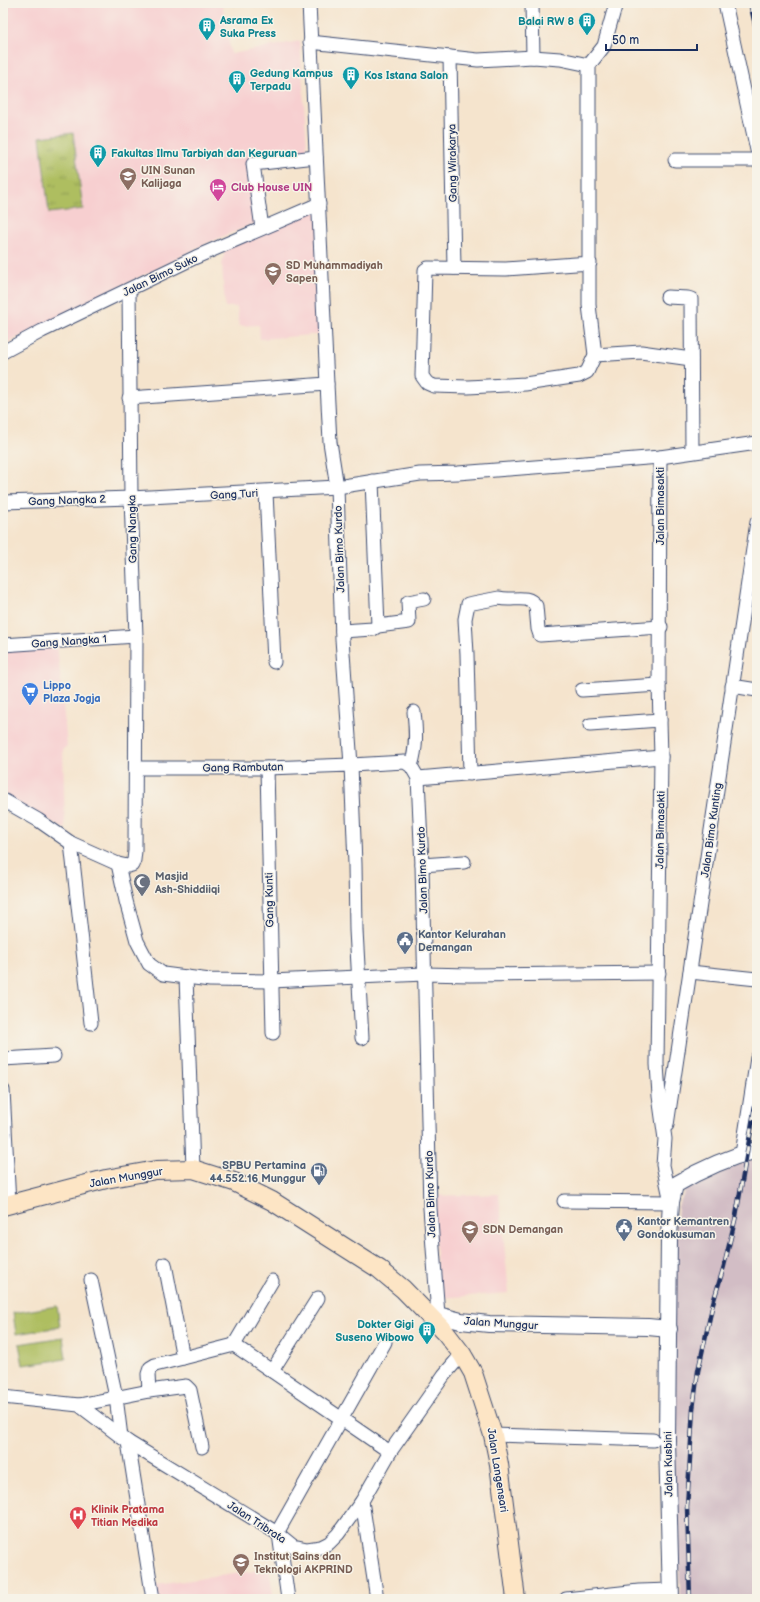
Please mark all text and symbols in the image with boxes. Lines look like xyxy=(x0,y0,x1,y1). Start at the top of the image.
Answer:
building icon: Balai RW 8 xyxy=(577,11,597,36)
place label: Asrama Ex Suka Press xyxy=(219,14,276,40)
place label: Balai RW 8 xyxy=(518,15,574,28)
building icon: Asrama Ex Suka Press xyxy=(197,16,217,41)
scale bar xyxy=(606,26,697,52)
text: 50 m xyxy=(612,33,639,48)
building icon: Kos Istana Salon xyxy=(341,65,361,90)
place label: Gedung Kampus Terpadu xyxy=(250,67,334,93)
building icon: Gedung Kampus Terpadu xyxy=(227,69,247,94)
place label: Kos Istana Salon xyxy=(364,69,448,82)
street label: Gang Wirakarya xyxy=(445,124,460,202)
building icon: Fakultas Ilmu Tarbiyah dan Keguruan xyxy=(88,143,108,168)
place label: Fakultas Ilmu Tarbiyah dan Keguruan xyxy=(111,147,297,160)
place label: UIN Sunan Kalijaga xyxy=(141,164,195,190)
school or university icon: UIN Sunan Kalijaga xyxy=(118,166,138,191)
hotel icon: Club House UIN xyxy=(208,177,228,202)
place label: Club House UIN xyxy=(231,181,312,194)
street label: Jalan Bimo Suko xyxy=(121,252,200,299)
place label: SD Muhammadiyah Sapen xyxy=(286,259,383,285)
school or university icon: SD Muhammadiyah Sapen xyxy=(263,261,283,286)
street label: Jalan Bimasakti xyxy=(654,467,667,545)
street label: Gang Turi xyxy=(210,487,258,502)
street label: Gang Nangka 2 xyxy=(28,493,107,508)
street label: Gang Nangka xyxy=(125,495,140,563)
street label: Jalan Bimo Kurdo xyxy=(331,505,348,593)
street label: Gang Nangka 1 xyxy=(31,632,107,651)
place label: Lippo Plaza Jogja xyxy=(43,679,101,705)
supermarket icon: Lippo Plaza Jogja xyxy=(20,681,40,706)
street label: Gang Rambutan xyxy=(202,760,284,775)
street label: Jalan Bimo Kunting xyxy=(698,782,725,878)
street label: Jalan Bimasakti xyxy=(653,791,668,869)
street label: Jalan Bimo Kurdo xyxy=(414,826,431,914)
place label: Masjid Ash-Shiddiiqi xyxy=(154,870,220,896)
mosque icon: Masjid Ash-Shiddiiqi xyxy=(132,872,152,897)
street label: Gang Kunti xyxy=(263,872,276,928)
place label: Kantor Kelurahan Demangan xyxy=(418,928,506,954)
public building icon: Kantor Kelurahan Demangan xyxy=(395,930,415,955)
street label: Jalan Bimo Kurdo xyxy=(422,1150,439,1238)
place label: SPBU Pertamina 44.552.16 Munggur xyxy=(210,1159,307,1185)
fuel station icon: SPBU Pertamina 44.552.16 Munggur xyxy=(309,1161,329,1186)
street label: Jalan Munggur xyxy=(88,1164,165,1190)
place label: Kantor Kemantren Gondokusuman xyxy=(637,1215,729,1241)
public building icon: Kantor Kemantren Gondokusuman xyxy=(614,1217,634,1242)
school or university icon: SDN Demangan xyxy=(460,1219,480,1244)
place label: SDN Demangan xyxy=(483,1223,563,1236)
street label: Jalan Munggur xyxy=(464,1314,539,1333)
place label: Dokter Gigi Suseno Wibowo xyxy=(335,1318,414,1344)
building icon: Dokter Gigi Suseno Wibowo xyxy=(417,1320,437,1345)
street label: Jalan Langensari xyxy=(484,1427,511,1513)
street label: Jalan Kusbini xyxy=(661,1431,676,1497)
street label: Jalan Tribrata xyxy=(225,1499,288,1546)
place label: Klinik Pratama Titian Medika xyxy=(91,1503,164,1529)
hospital icon: Klinik Pratama Titian Medika xyxy=(68,1505,88,1530)
place label: Institut Sains dan Teknologi AKPRIND xyxy=(254,1550,353,1576)
school or university icon: Institut Sains dan Teknologi AKPRIND xyxy=(231,1552,251,1577)

